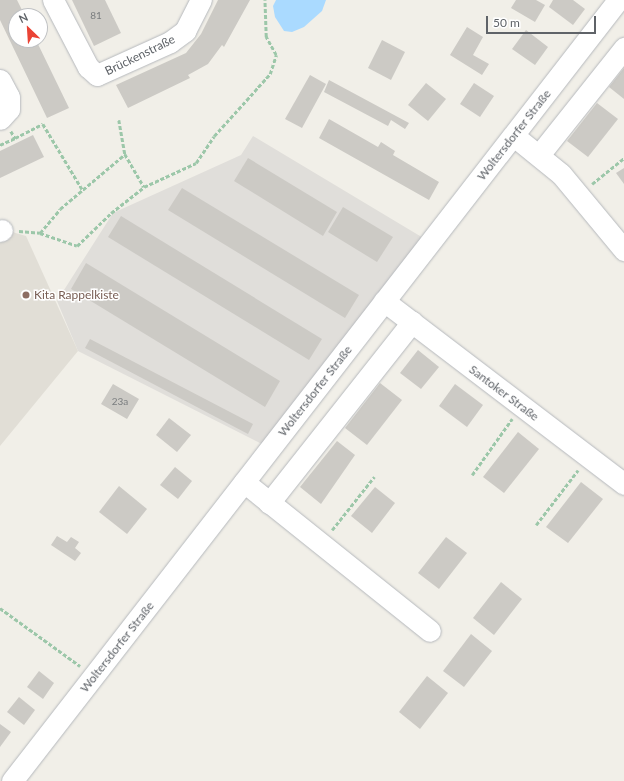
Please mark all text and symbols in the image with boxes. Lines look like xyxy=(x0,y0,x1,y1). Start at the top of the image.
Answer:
north arrow xyxy=(8,8,48,48)
scale bar xyxy=(488,8,598,34)
text: N xyxy=(17,10,30,25)
house number: 81 xyxy=(90,10,102,22)
text: 50 m xyxy=(493,15,520,30)
street label: Brückenstraße xyxy=(103,32,177,78)
street label: Woltersdorfer Straße xyxy=(474,87,554,183)
place label: Kita Rappelkiste xyxy=(34,288,119,302)
marker: Kita Rappelkiste xyxy=(21,290,31,300)
street label: Woltersdorfer Straße xyxy=(275,343,355,439)
street label: Santoker Straße xyxy=(466,362,542,424)
house number: 23a xyxy=(112,396,128,408)
street label: Woltersdorfer Straße xyxy=(77,599,157,695)

